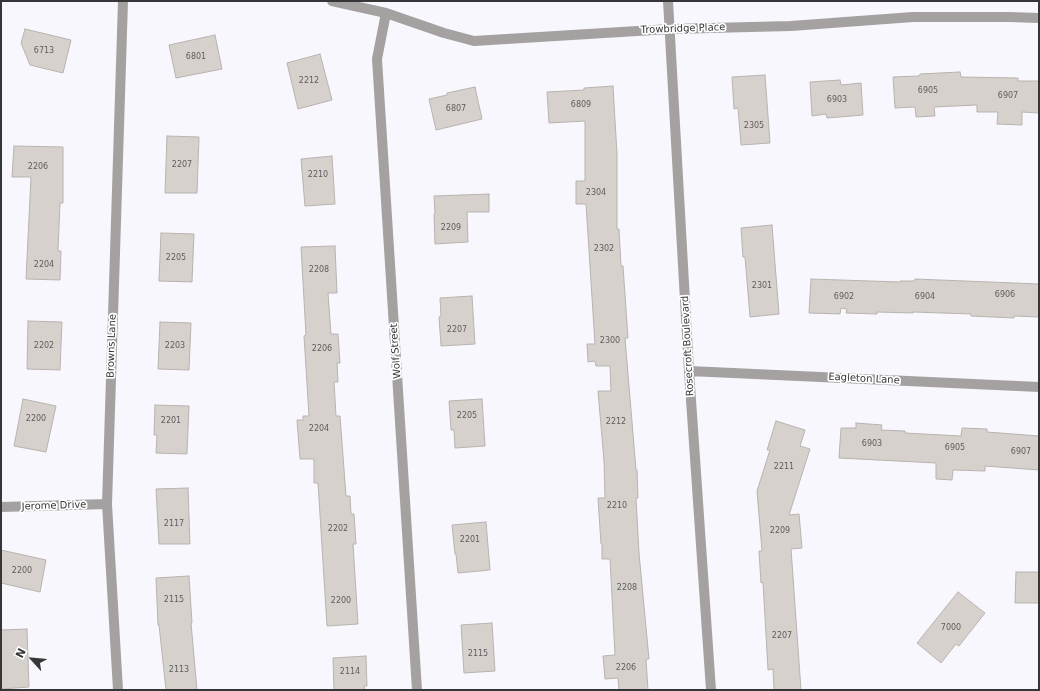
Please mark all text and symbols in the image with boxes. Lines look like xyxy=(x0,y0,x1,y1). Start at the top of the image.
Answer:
street label: Trowbridge Place xyxy=(640,22,726,36)
house number: 6713 xyxy=(34,46,54,56)
house number: 6801 xyxy=(186,52,206,62)
house number: 2212 xyxy=(299,76,319,86)
house number: 6905 xyxy=(918,86,938,96)
house number: 6907 xyxy=(998,91,1018,101)
house number: 6903 xyxy=(827,95,847,105)
house number: 6809 xyxy=(571,100,591,110)
house number: 6807 xyxy=(446,104,466,114)
house number: 2305 xyxy=(744,121,764,131)
house number: 2207 xyxy=(172,160,192,170)
house number: 2206 xyxy=(28,162,48,172)
house number: 2210 xyxy=(308,170,328,180)
house number: 2304 xyxy=(586,188,606,198)
house number: 2209 xyxy=(441,223,461,233)
house number: 2302 xyxy=(594,244,614,254)
house number: 2205 xyxy=(166,253,186,263)
house number: 2204 xyxy=(34,260,54,270)
house number: 2208 xyxy=(309,265,329,275)
house number: 2301 xyxy=(752,281,772,291)
house number: 6906 xyxy=(995,290,1015,300)
house number: 6902 xyxy=(834,292,854,302)
house number: 6904 xyxy=(915,292,935,302)
street label: Rosecroft Boulevard xyxy=(679,296,697,396)
street label: Browns Lane xyxy=(105,314,119,378)
street label: Wolf Street xyxy=(388,323,404,379)
house number: 2207 xyxy=(447,325,467,335)
house number: 2300 xyxy=(600,336,620,346)
house number: 2202 xyxy=(34,341,54,351)
house number: 2203 xyxy=(165,341,185,351)
house number: 2206 xyxy=(312,344,332,354)
street label: Eagleton Lane xyxy=(828,371,900,387)
house number: 2205 xyxy=(457,411,477,421)
house number: 2200 xyxy=(26,414,46,424)
house number: 2201 xyxy=(161,416,181,426)
house number: 2212 xyxy=(606,417,626,427)
house number: 2204 xyxy=(309,424,329,434)
house number: 6903 xyxy=(862,439,882,449)
house number: 6905 xyxy=(945,443,965,453)
house number: 6907 xyxy=(1011,447,1031,457)
house number: 2211 xyxy=(774,462,794,472)
street label: Jerome Drive xyxy=(21,499,87,513)
house number: 2210 xyxy=(607,501,627,511)
house number: 2117 xyxy=(164,519,184,529)
house number: 2202 xyxy=(328,524,348,534)
house number: 2209 xyxy=(770,526,790,536)
house number: 2201 xyxy=(460,535,480,545)
house number: 2200 xyxy=(12,566,32,576)
house number: 2208 xyxy=(617,583,637,593)
house number: 2115 xyxy=(164,595,184,605)
house number: 2200 xyxy=(331,596,351,606)
house number: 7000 xyxy=(941,623,961,633)
house number: 2207 xyxy=(772,631,792,641)
north arrow xyxy=(12,639,52,679)
text: N xyxy=(13,646,29,660)
house number: 2115 xyxy=(468,649,488,659)
house number: 2206 xyxy=(616,663,636,673)
house number: 2113 xyxy=(169,665,189,675)
house number: 2114 xyxy=(340,667,360,677)

